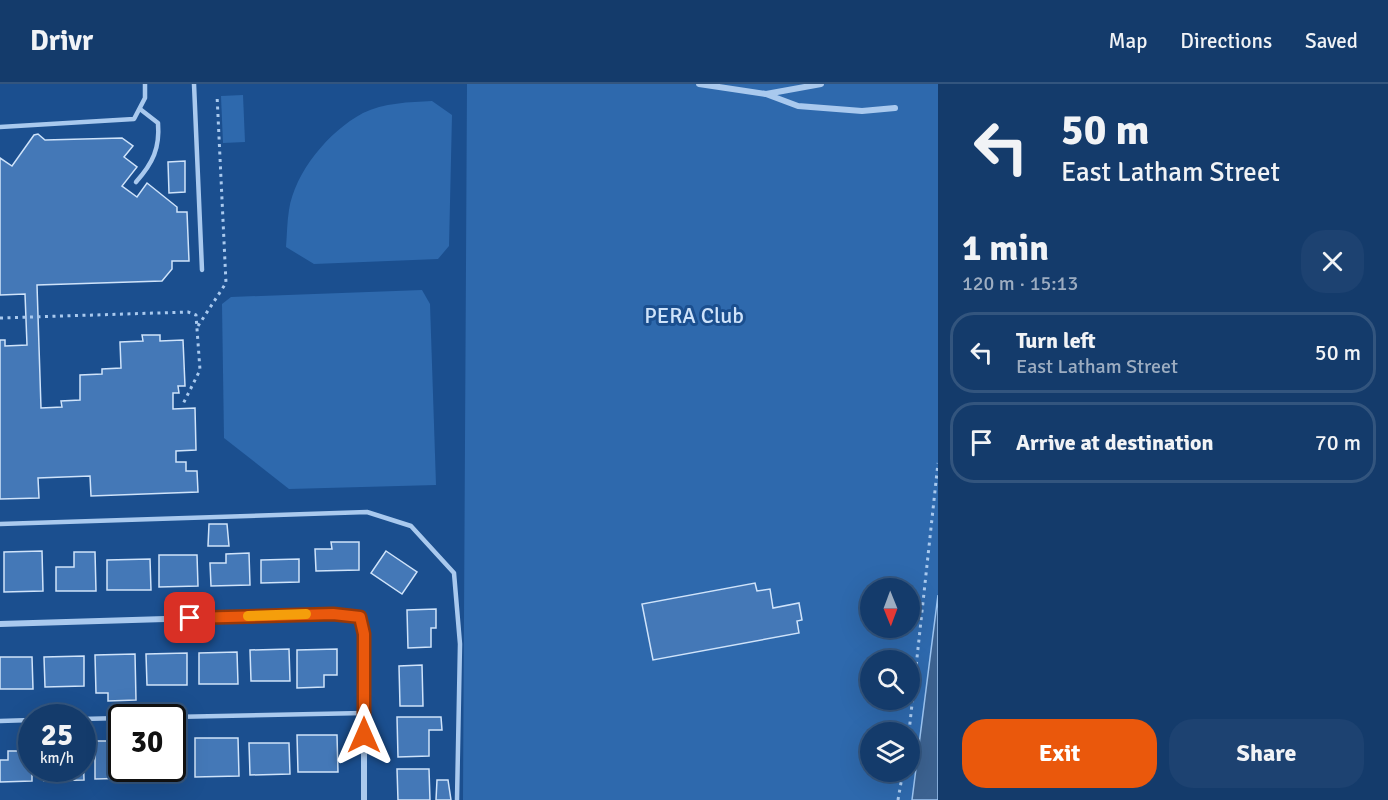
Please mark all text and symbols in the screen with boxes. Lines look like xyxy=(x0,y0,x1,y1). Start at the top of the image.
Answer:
text: Drivr xyxy=(30,24,93,58)
text: Map xyxy=(1109,28,1147,54)
text: Directions xyxy=(1180,28,1272,54)
text: Saved xyxy=(1305,28,1358,54)
text: 50 m xyxy=(1061,105,1150,156)
icon: left xyxy=(962,108,1040,186)
text: East Latham Street xyxy=(1061,156,1280,189)
text: 1 min xyxy=(962,226,1049,271)
button: close xyxy=(1301,230,1364,293)
text: 120 m · 15:13 xyxy=(962,271,1078,296)
park label: PERA Club xyxy=(644,302,744,329)
text: Turn left xyxy=(1016,327,1096,354)
icon: left xyxy=(965,336,998,369)
text: 50 m xyxy=(1315,339,1361,366)
text: East Latham Street xyxy=(1016,354,1178,379)
icon: arrive xyxy=(965,426,998,459)
text: Arrive at destination xyxy=(1016,429,1213,456)
text: 70 m xyxy=(1315,429,1361,456)
north arrow xyxy=(860,578,920,638)
map controls xyxy=(860,578,920,782)
pin xyxy=(164,592,215,643)
icon: arrive xyxy=(173,601,206,634)
button: search xyxy=(860,650,920,710)
position arrow xyxy=(332,703,396,767)
speed limit sign: 30 xyxy=(108,704,186,782)
text: 25 xyxy=(41,717,73,754)
button: Exit xyxy=(962,719,1157,788)
button: Share xyxy=(1169,719,1364,788)
button: layers xyxy=(860,722,920,782)
text: km/h xyxy=(40,749,74,767)

